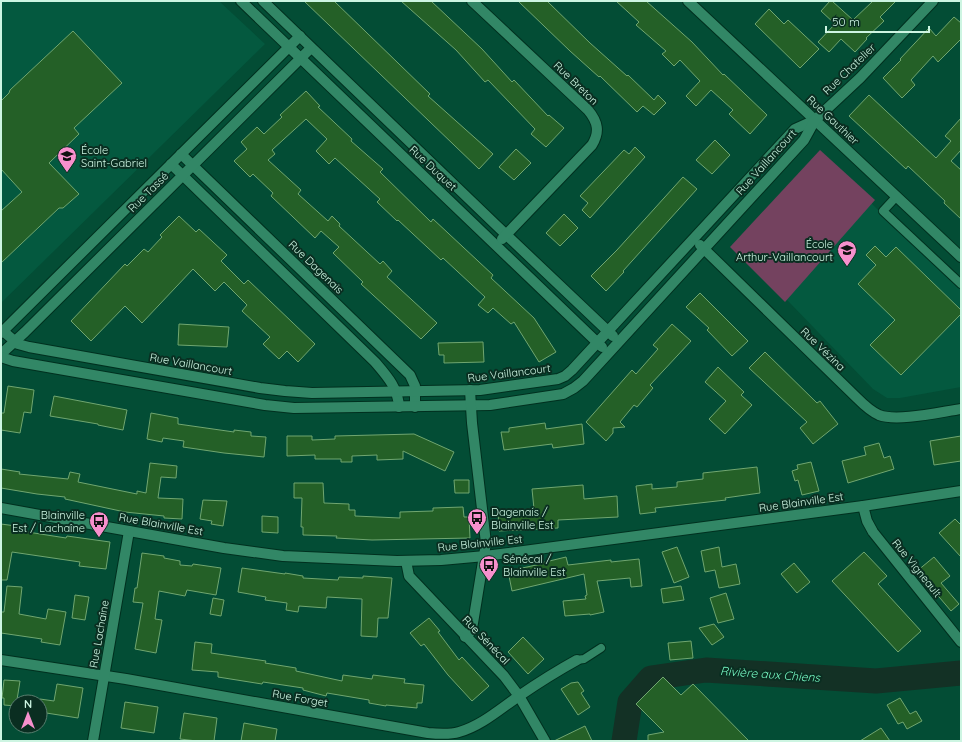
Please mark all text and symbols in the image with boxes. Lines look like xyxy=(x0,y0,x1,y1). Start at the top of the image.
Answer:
scale bar xyxy=(826,8,929,34)
text: 50 m xyxy=(832,14,860,29)
street label: Rue Chatelier xyxy=(820,40,879,98)
street label: Rue Breton xyxy=(551,58,601,108)
street label: Rue Gauthier xyxy=(804,92,863,148)
street label: Rue Vaillancourt xyxy=(733,126,799,198)
street label: Rue Duquet xyxy=(406,142,460,194)
place label: École Saint-Gabriel xyxy=(81,143,147,170)
school or university icon: École Saint-Gabriel xyxy=(56,145,78,173)
street label: Rue Tassé xyxy=(125,169,171,215)
street label: Rue Dagenais xyxy=(286,237,346,297)
place label: École Arthur-Vaillancourt xyxy=(736,237,833,264)
school or university icon: École Arthur-Vaillancourt xyxy=(836,239,858,267)
street label: Rue Vézina xyxy=(798,324,848,374)
street label: Rue Vaillancourt xyxy=(149,350,234,378)
street label: Rue Vaillancourt xyxy=(467,361,552,385)
street label: Rue Blainville Est xyxy=(758,489,844,515)
place label: Dagenais / Blainville Est xyxy=(491,505,554,532)
bus stop icon: Dagenais / Blainville Est xyxy=(466,507,488,535)
place label: Blainville Est / Lachaîne xyxy=(12,508,85,535)
bus stop icon: Blainville Est / Lachaîne xyxy=(88,510,110,538)
street label: Rue Blainville Est xyxy=(118,510,204,538)
street label: Rue Blainville Est xyxy=(437,532,523,554)
street label: Rue Vigneault xyxy=(889,536,945,600)
place label: Sénécal / Blainville Est xyxy=(503,552,566,579)
bus stop icon: Sénécal / Blainville Est xyxy=(478,554,500,582)
street label: Rue Lachaîne xyxy=(86,599,112,669)
street label: Rue Sénécal xyxy=(459,613,513,667)
water label: Rivière aux Chiens xyxy=(719,663,822,685)
street label: Rue Forget xyxy=(271,686,329,710)
north arrow xyxy=(8,694,48,734)
text: N xyxy=(24,697,32,711)

